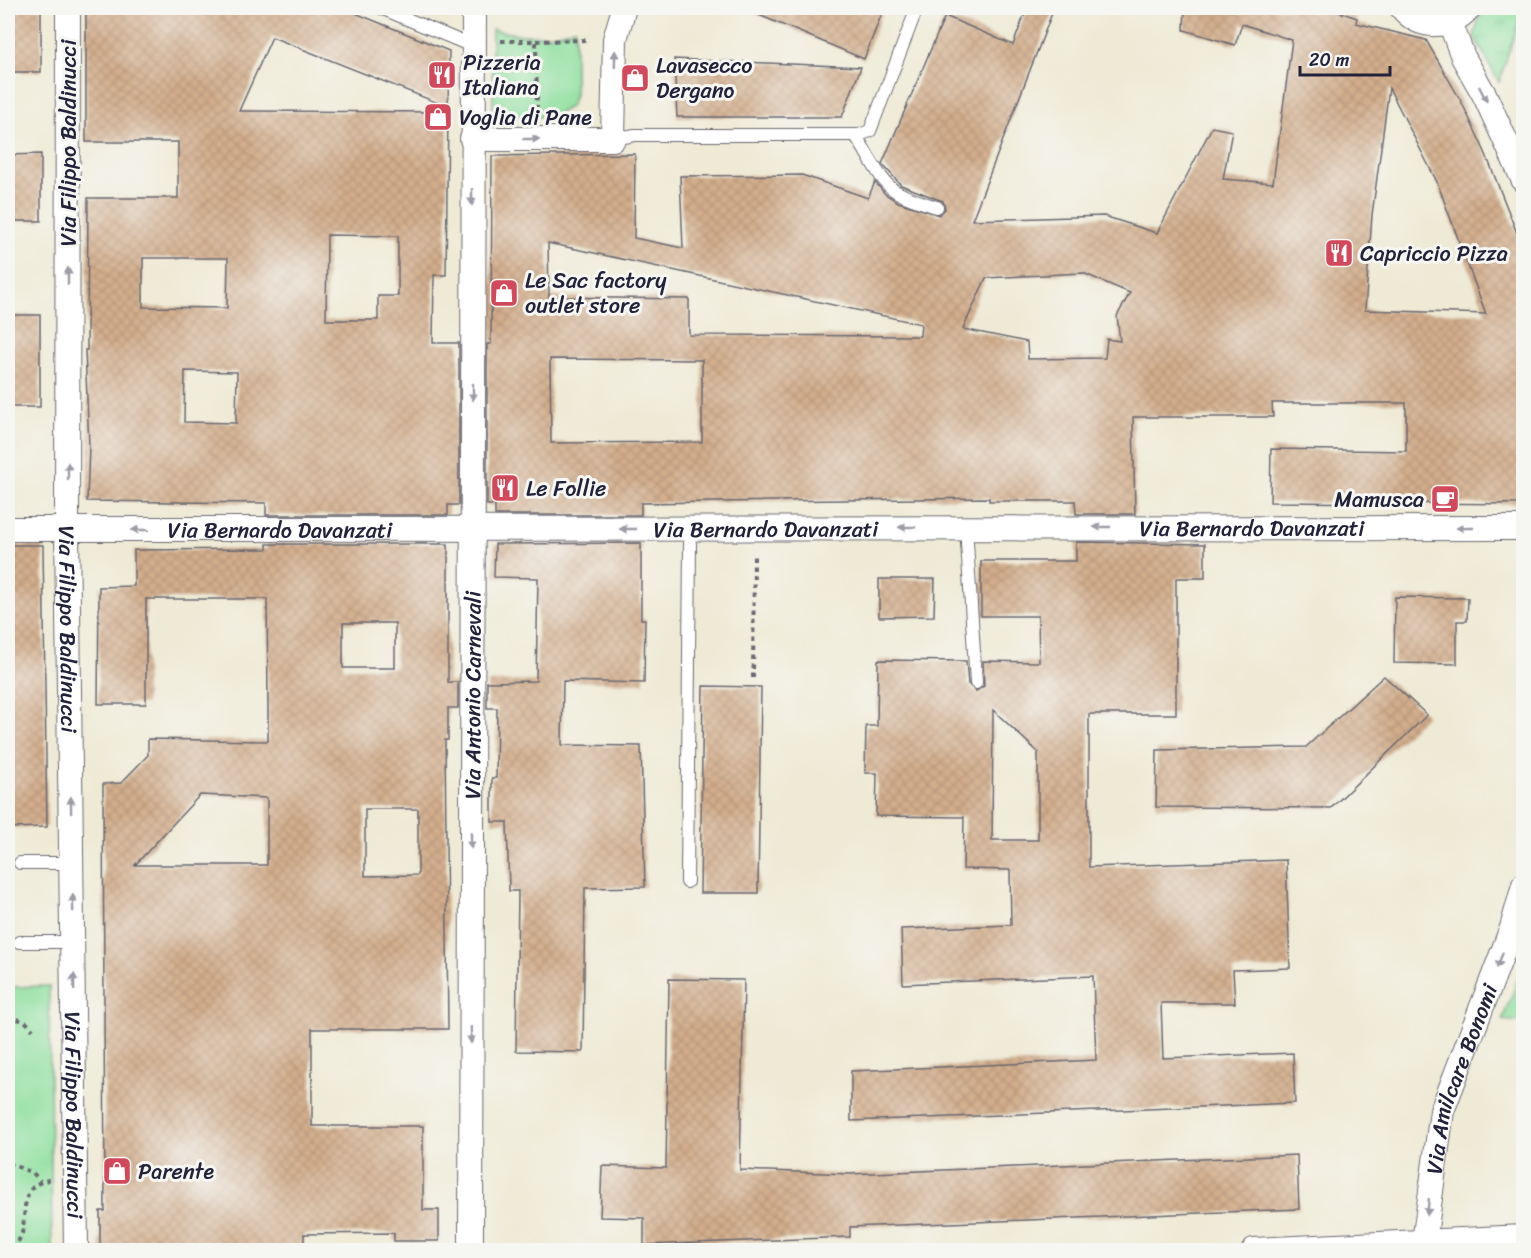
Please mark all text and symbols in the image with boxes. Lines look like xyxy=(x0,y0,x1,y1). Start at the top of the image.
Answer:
street label: Via Filippo Baldinucci xyxy=(49,39,88,247)
scale bar xyxy=(1300,39,1390,77)
place label: Pizzeria Italiana xyxy=(462,43,541,107)
text: 20 m xyxy=(1309,44,1349,76)
place label: Lavasecco Dergano xyxy=(656,46,752,110)
one-way arrow xyxy=(610,50,619,69)
restaurant icon: Pizzeria Italiana xyxy=(426,59,458,91)
shop icon: Lavasecco Dergano xyxy=(619,62,651,94)
one-way arrow xyxy=(1479,85,1488,102)
place label: Voglia di Pane xyxy=(459,98,592,137)
shop icon: Voglia di Pane xyxy=(422,101,454,133)
one-way arrow xyxy=(521,134,540,144)
one-way arrow xyxy=(467,188,477,207)
place label: Capriccio Pizza xyxy=(1360,234,1508,273)
restaurant icon: Capriccio Pizza xyxy=(1323,237,1355,269)
place label: Le Sac factory outlet store xyxy=(525,261,667,325)
one-way arrow xyxy=(63,266,73,285)
shop icon: Le Sac factory outlet store xyxy=(488,277,520,309)
one-way arrow xyxy=(468,383,478,402)
one-way arrow xyxy=(63,461,73,480)
place label: Le Follie xyxy=(526,469,606,508)
restaurant icon: Le Follie xyxy=(489,472,521,504)
place label: Mamusca xyxy=(1334,480,1424,519)
cafe icon: Mamusca xyxy=(1429,483,1461,515)
street label: Via Bernardo Davanzati xyxy=(1140,508,1365,548)
street label: Via Bernardo Davanzati xyxy=(654,509,879,549)
street label: Via Bernardo Davanzati xyxy=(168,510,393,549)
one-way arrow xyxy=(898,522,917,531)
one-way arrow xyxy=(1093,522,1112,532)
one-way arrow xyxy=(1456,523,1475,533)
one-way arrow xyxy=(619,524,638,534)
street label: Via Filippo Baldinucci xyxy=(47,525,89,734)
one-way arrow xyxy=(130,525,149,535)
street label: Via Antonio Carnevali xyxy=(453,590,492,799)
one-way arrow xyxy=(66,795,76,814)
one-way arrow xyxy=(466,831,476,850)
one-way arrow xyxy=(68,893,77,912)
one-way arrow xyxy=(1495,952,1505,970)
one-way arrow xyxy=(69,973,78,992)
street label: Via Amilcare Bonomi xyxy=(1414,977,1509,1177)
street label: Via Filippo Baldinucci xyxy=(54,1011,95,1220)
one-way arrow xyxy=(466,1026,476,1045)
place label: Parente xyxy=(138,1152,214,1191)
shop icon: Parente xyxy=(101,1155,133,1187)
one-way arrow xyxy=(1423,1197,1433,1216)

